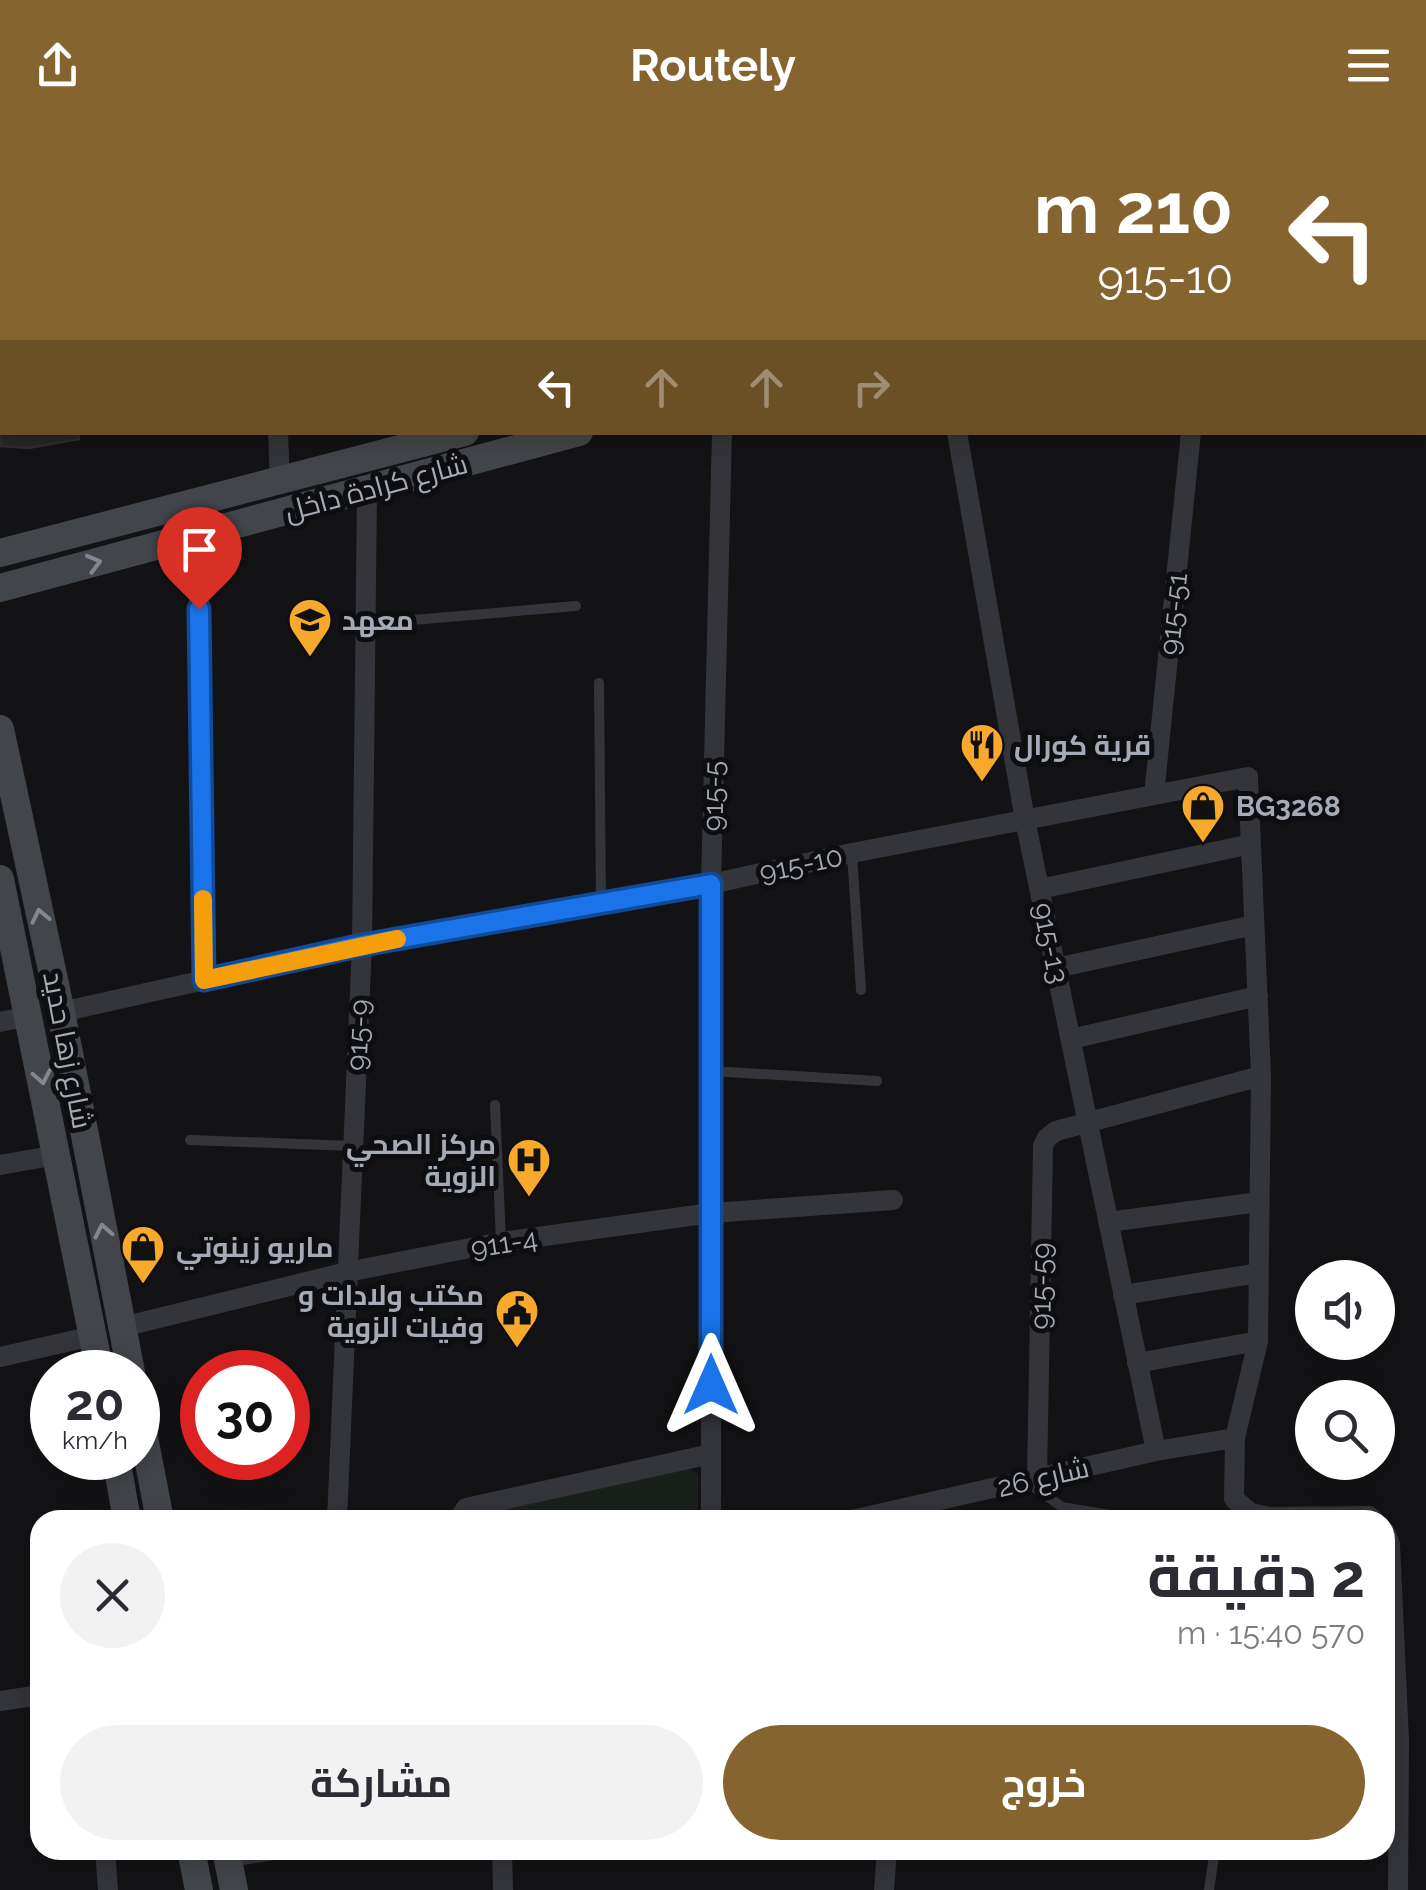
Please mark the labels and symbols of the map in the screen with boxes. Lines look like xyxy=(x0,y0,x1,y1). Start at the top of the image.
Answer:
street label: شارع كرادة داخل xyxy=(281,447,472,530)
pin xyxy=(157,507,242,610)
one-way arrow xyxy=(85,553,102,574)
street label: 915-51 xyxy=(1153,571,1194,657)
school or university icon: معهد xyxy=(287,597,333,658)
place label: معهد xyxy=(342,604,414,638)
restaurant icon: قرية كورال xyxy=(959,722,1005,783)
place label: قرية كورال xyxy=(1014,729,1151,762)
street label: 915-5 xyxy=(696,760,731,832)
shop icon: BG3268 xyxy=(1180,783,1226,844)
place label: BG3268 xyxy=(1236,790,1341,823)
street label: 915-10 xyxy=(756,840,846,889)
street label: 915-13 xyxy=(1026,900,1075,987)
one-way arrow xyxy=(31,908,52,925)
street label: شارع زها حديد xyxy=(34,969,99,1132)
street label: 915-9 xyxy=(340,998,377,1072)
one-way arrow xyxy=(30,1068,51,1085)
place label: مركز الصحي الزوية xyxy=(346,1128,496,1193)
hospital icon: مركز الصحي الزوية xyxy=(506,1137,552,1198)
street label: 911-4 xyxy=(468,1222,540,1265)
one-way arrow xyxy=(94,1223,115,1240)
shop icon: ماريو زينوتي xyxy=(120,1224,166,1285)
place label: ماريو زينوتي xyxy=(176,1231,334,1270)
street label: 915-59 xyxy=(1024,1242,1059,1330)
place label: مكتب ولادات و وفيات الزوية xyxy=(298,1279,484,1344)
public building icon: مكتب ولادات و وفيات الزوية xyxy=(494,1288,540,1349)
position arrow xyxy=(659,1333,763,1437)
speed limit sign: 30 xyxy=(180,1350,310,1480)
street label: شارع 26 xyxy=(994,1451,1093,1506)

